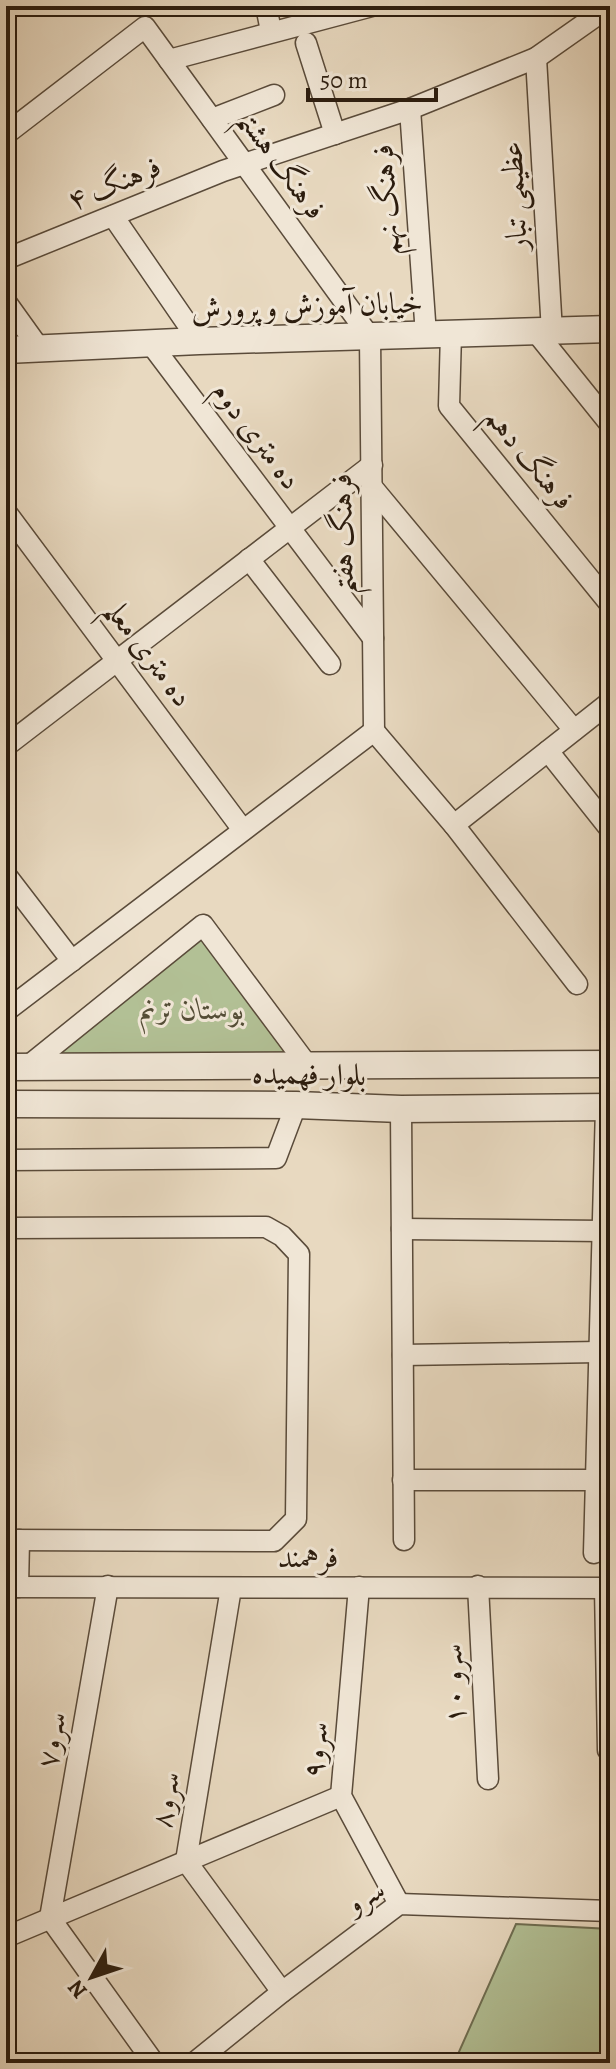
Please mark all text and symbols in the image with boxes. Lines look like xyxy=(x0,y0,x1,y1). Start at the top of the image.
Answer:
scale bar xyxy=(308,52,436,102)
text: 50 m xyxy=(320,64,368,96)
street label: فرهنگ هشتم xyxy=(221,101,336,233)
street label: عظیمی تبار xyxy=(491,141,537,254)
street label: فرهنگ نهم xyxy=(362,142,418,257)
street label: فرهنگ ۴ xyxy=(61,146,167,220)
street label: خیابان آموزش و پرورش xyxy=(191,282,423,330)
street label: ده متری دوم xyxy=(198,372,311,501)
street label: فرهنگ دهم xyxy=(470,398,584,523)
street label: فرهنگ هفتم xyxy=(321,473,372,595)
street label: ده متری معلم xyxy=(88,591,202,721)
park label: بوستان ترنم xyxy=(139,989,245,1035)
street label: بلوار فهمیده xyxy=(252,1053,366,1095)
street label: فرهمند xyxy=(278,1537,338,1577)
street label: سرو ۱۰ xyxy=(431,1643,475,1725)
street label: سرو۷ xyxy=(26,1709,76,1771)
street label: سرو۹ xyxy=(293,1720,337,1780)
street label: سرو۸ xyxy=(141,1769,189,1831)
street label: سرو xyxy=(335,1869,392,1925)
north arrow xyxy=(52,1937,132,2017)
text: N xyxy=(61,1973,94,2005)

